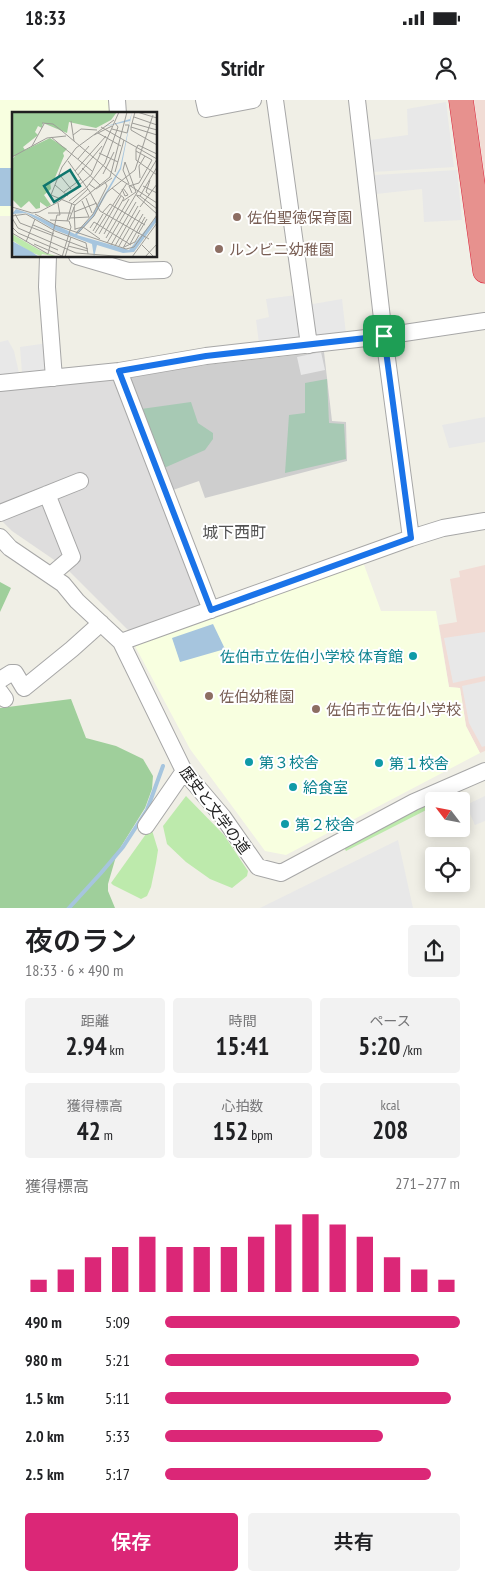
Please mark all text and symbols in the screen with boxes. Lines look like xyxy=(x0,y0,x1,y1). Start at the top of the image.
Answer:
text: 18:33 xyxy=(25,6,66,30)
icon: back xyxy=(25,54,53,82)
text: Stridr xyxy=(221,54,264,82)
icon: person xyxy=(432,54,460,82)
inset map xyxy=(12,112,158,258)
place label: 佐伯聖徳保育園 xyxy=(247,208,352,227)
marker: 佐伯聖徳保育園 xyxy=(231,211,243,223)
place label: ルンビニ幼稚園 xyxy=(229,240,334,259)
marker: ルンビニ幼稚園 xyxy=(213,243,225,255)
pin xyxy=(363,315,405,357)
icon: arrive xyxy=(370,322,398,350)
district label: 城下西町 xyxy=(202,522,266,542)
place label: 佐伯市立佐伯小学校 体育館 xyxy=(220,647,403,666)
marker: 佐伯市立佐伯小学校 体育館 xyxy=(407,650,419,662)
place label: 佐伯幼稚園 xyxy=(219,687,294,706)
marker: 佐伯幼稚園 xyxy=(203,690,215,702)
place label: 佐伯市立佐伯小学校 xyxy=(326,700,461,719)
marker: 佐伯市立佐伯小学校 xyxy=(310,703,322,715)
place label: 第３校舎 xyxy=(259,753,319,772)
place label: 第１校舎 xyxy=(389,754,449,773)
marker: 第３校舎 xyxy=(243,756,255,768)
marker: 第１校舎 xyxy=(373,757,385,769)
street label: 歴史と文学の道 xyxy=(176,762,254,858)
place label: 給食室 xyxy=(303,778,348,797)
marker: 給食室 xyxy=(287,781,299,793)
north arrow xyxy=(425,792,470,838)
map controls xyxy=(425,792,470,892)
place label: 第２校舎 xyxy=(295,815,355,834)
marker: 第２校舎 xyxy=(279,818,291,830)
button: locate xyxy=(425,847,470,892)
text: 夜のラン xyxy=(25,922,137,959)
button: share xyxy=(408,925,460,977)
text: 18:33 · 6 × 490 m xyxy=(25,960,123,980)
text: 距離 xyxy=(81,1012,109,1030)
text: 時間 xyxy=(228,1012,256,1030)
text: ペース xyxy=(370,1012,411,1030)
text: 2.94 xyxy=(65,1030,107,1062)
text: 15:41 xyxy=(215,1030,270,1062)
text: 5:20 xyxy=(358,1030,400,1062)
text: km xyxy=(107,1041,124,1059)
text: /km xyxy=(400,1041,422,1059)
text: kcal xyxy=(381,1096,400,1114)
text: 獲得標高 xyxy=(67,1097,123,1115)
text: 心拍数 xyxy=(221,1097,263,1115)
text: 208 xyxy=(372,1114,408,1146)
text: 42 xyxy=(77,1115,101,1147)
text: 152 xyxy=(212,1115,248,1147)
text: m xyxy=(101,1126,113,1144)
text: bpm xyxy=(248,1126,273,1144)
text: 271–277 m xyxy=(395,1173,460,1193)
text: 獲得標高 xyxy=(25,1176,89,1196)
text: 490 m xyxy=(25,1312,62,1332)
text: 5:09 xyxy=(105,1312,130,1332)
text: 980 m xyxy=(25,1350,62,1370)
text: 5:21 xyxy=(105,1350,130,1370)
text: 1.5 km xyxy=(25,1388,64,1408)
text: 5:11 xyxy=(105,1388,130,1408)
text: 2.0 km xyxy=(25,1426,64,1446)
text: 5:33 xyxy=(105,1426,130,1446)
text: 2.5 km xyxy=(25,1464,64,1484)
text: 5:17 xyxy=(105,1464,130,1484)
button: 保存 xyxy=(25,1513,238,1571)
button: 共有 xyxy=(248,1513,460,1571)

